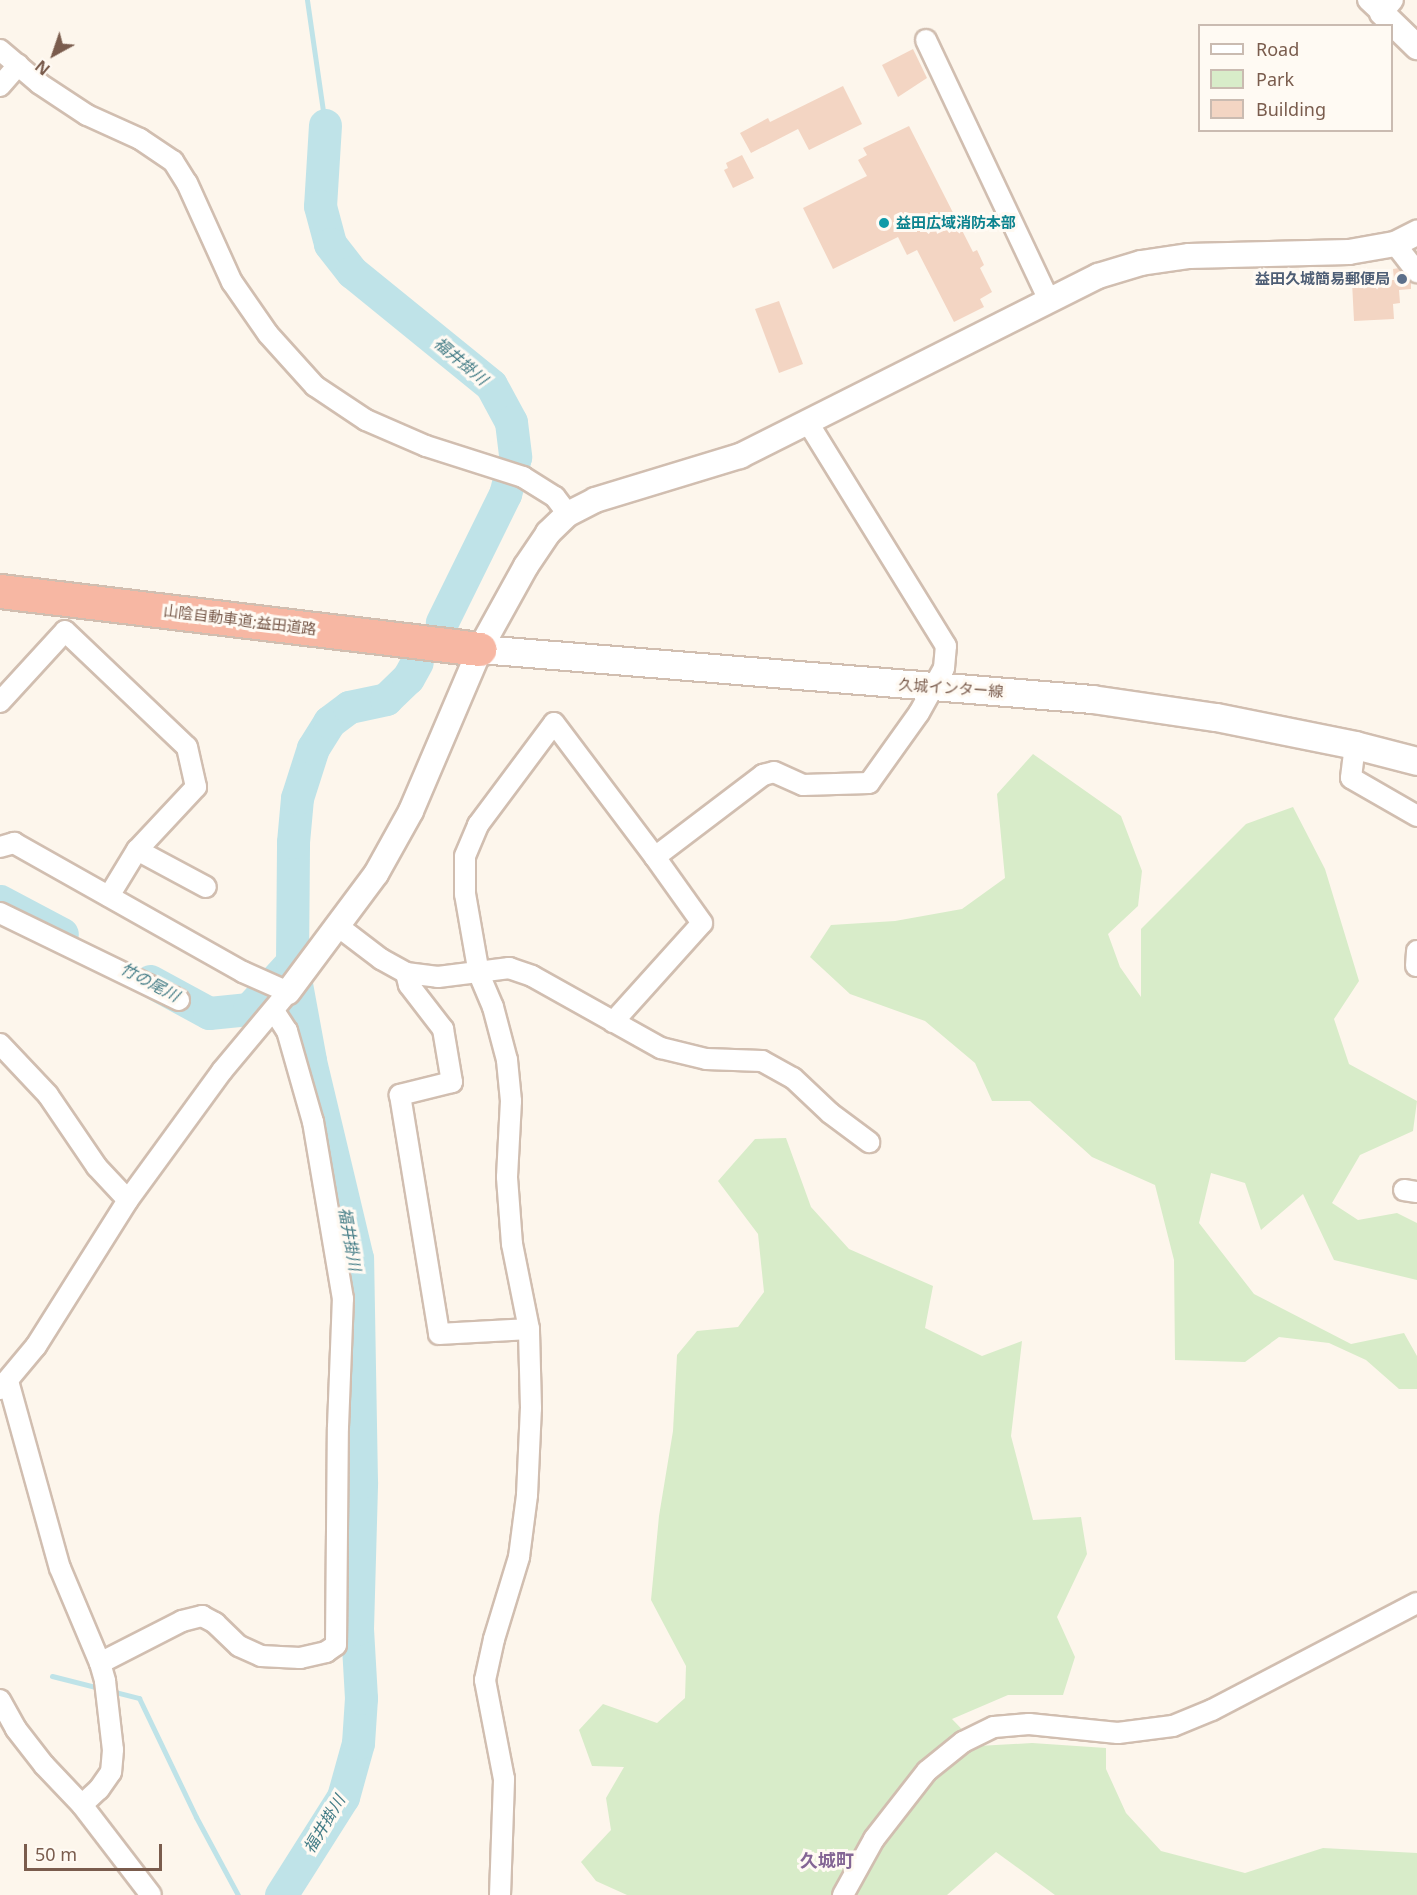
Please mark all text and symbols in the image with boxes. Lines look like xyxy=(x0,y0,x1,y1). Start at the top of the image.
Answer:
north arrow xyxy=(24,24,84,84)
legend xyxy=(1198,24,1393,132)
text: Road xyxy=(1256,37,1299,61)
text: N xyxy=(30,55,54,80)
text: Park xyxy=(1256,67,1294,91)
text: Building xyxy=(1256,97,1326,121)
place label: 益田広域消防本部 xyxy=(896,214,1016,232)
marker: 益田広域消防本部 xyxy=(877,216,891,230)
place label: 益田久城簡易郵便局 xyxy=(1255,270,1390,288)
marker: 益田久城簡易郵便局 xyxy=(1395,272,1409,286)
water label: 福井掛川 xyxy=(430,333,492,389)
street label: 山陰自動車道;益田道路 xyxy=(162,602,318,638)
street label: 久城インター線 xyxy=(898,675,1004,701)
water label: 竹の尾川 xyxy=(117,959,183,1005)
water label: 福井掛川 xyxy=(335,1206,365,1272)
water label: 福井掛川 xyxy=(299,1792,349,1856)
scale bar xyxy=(27,1832,165,1870)
text: 50 m xyxy=(35,1842,77,1866)
district label: 久城町 xyxy=(800,1849,854,1871)

